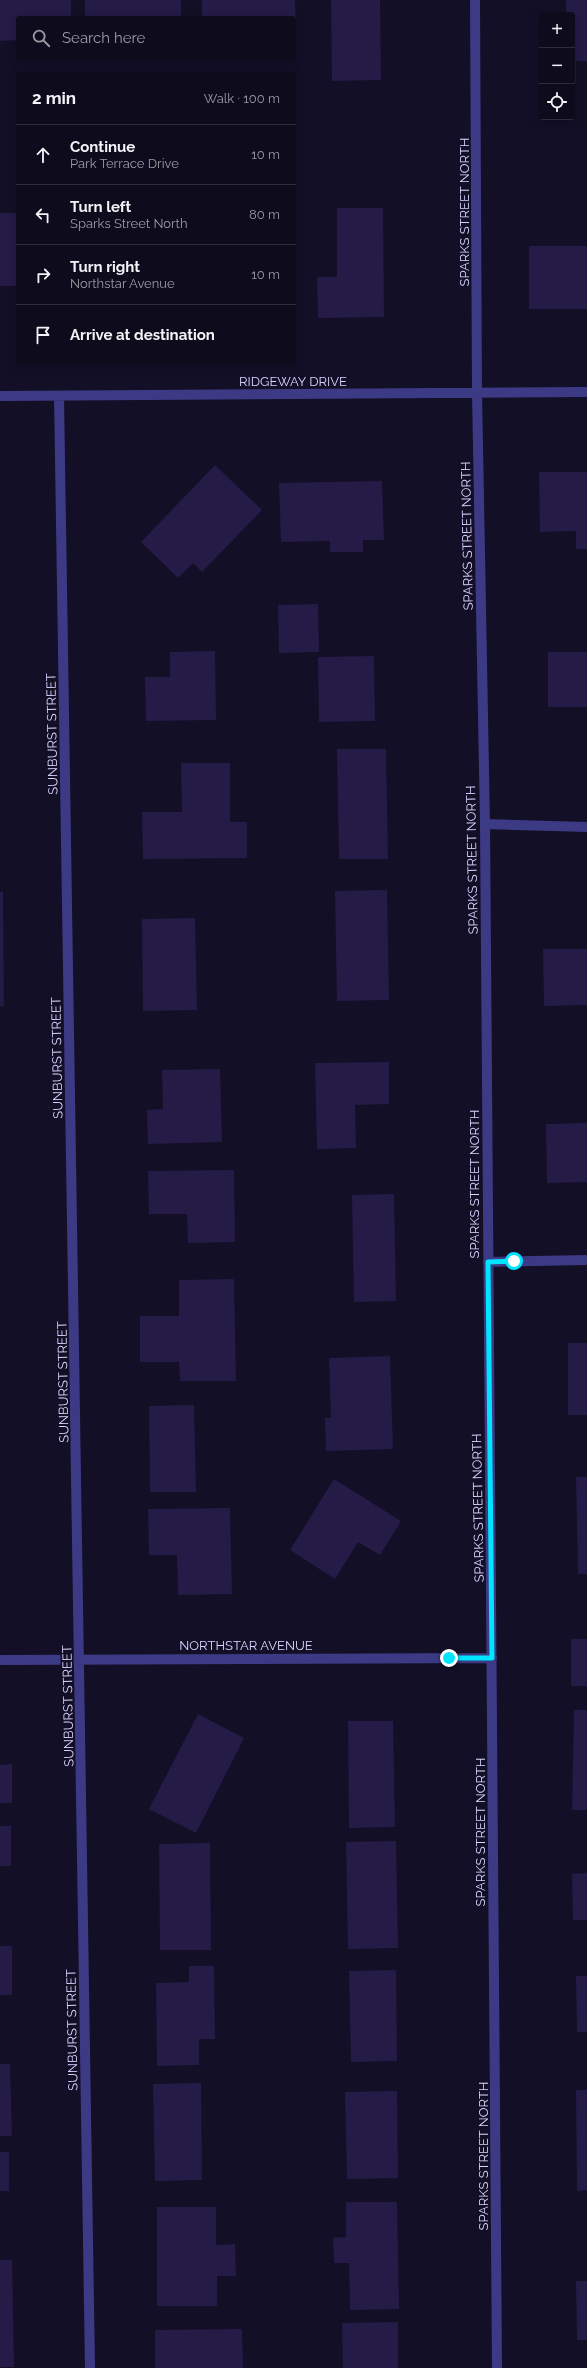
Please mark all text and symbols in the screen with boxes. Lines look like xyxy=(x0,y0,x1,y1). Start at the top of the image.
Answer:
map controls xyxy=(539,12,575,120)
button: + xyxy=(539,12,575,48)
search box xyxy=(16,16,296,60)
icon: search xyxy=(30,27,52,49)
text: Search here xyxy=(62,29,145,47)
button: − xyxy=(539,48,575,84)
button: locate xyxy=(539,84,575,120)
text: 2 min xyxy=(32,88,76,108)
text: Walk · 100 m xyxy=(204,91,280,106)
text: Continue xyxy=(70,138,135,156)
street label: SPARKS STREET NORTH xyxy=(457,138,472,286)
icon: ahead xyxy=(32,144,54,166)
text: 10 m xyxy=(251,147,280,162)
text: Park Terrace Drive xyxy=(70,156,179,171)
text: Turn left xyxy=(70,198,131,216)
icon: left xyxy=(32,204,54,226)
text: 80 m xyxy=(249,207,280,222)
text: Sparks Street North xyxy=(70,216,188,231)
text: Turn right xyxy=(70,258,140,276)
icon: right xyxy=(32,264,54,286)
text: 10 m xyxy=(251,267,280,282)
text: Northstar Avenue xyxy=(70,276,175,291)
icon: arrive xyxy=(32,324,54,346)
text: Arrive at destination xyxy=(70,326,215,344)
street label: RIDGEWAY DRIVE xyxy=(239,374,347,389)
street label: SPARKS STREET NORTH xyxy=(458,461,476,611)
street label: SUNBURST STREET xyxy=(43,673,61,795)
street label: SPARKS STREET NORTH xyxy=(463,785,481,935)
street label: SUNBURST STREET xyxy=(48,997,66,1119)
street label: SPARKS STREET NORTH xyxy=(467,1110,482,1258)
route start xyxy=(505,1252,523,1270)
street label: SUNBURST STREET xyxy=(54,1321,72,1443)
street label: SPARKS STREET NORTH xyxy=(469,1433,487,1583)
street label: NORTHSTAR AVENUE xyxy=(179,1638,313,1653)
street label: SUNBURST STREET xyxy=(59,1645,77,1767)
route end xyxy=(440,1649,458,1667)
street label: SPARKS STREET NORTH xyxy=(473,1758,488,1906)
street label: SUNBURST STREET xyxy=(63,1969,81,2091)
street label: SPARKS STREET NORTH xyxy=(476,2082,491,2230)

